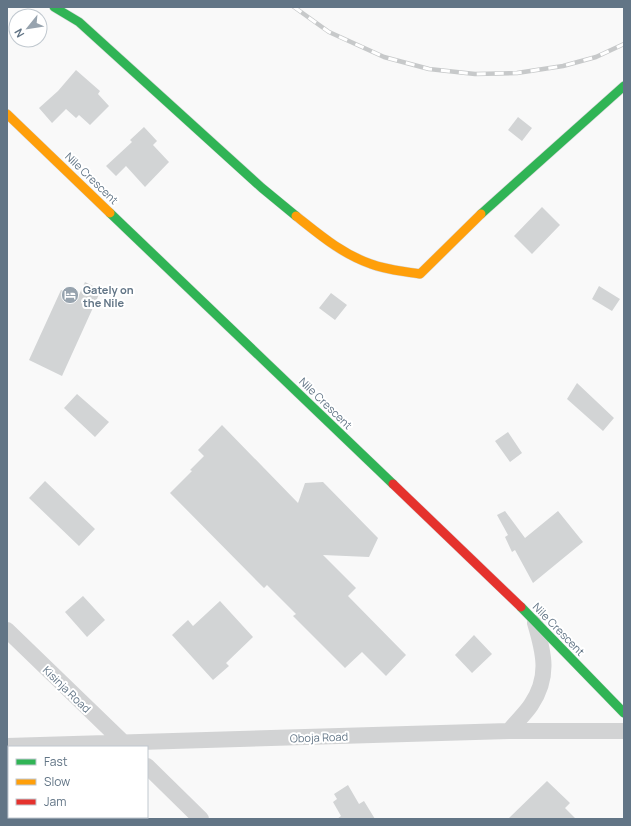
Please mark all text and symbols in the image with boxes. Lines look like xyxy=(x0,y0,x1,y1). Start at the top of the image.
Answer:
north arrow xyxy=(8,8,48,48)
text: N xyxy=(10,26,27,40)
street label: Nile Crescent xyxy=(62,149,122,207)
place label: Gately on the Nile xyxy=(83,282,134,310)
hotel icon: Gately on the Nile xyxy=(60,285,80,305)
street label: Nile Crescent xyxy=(296,374,356,432)
street label: Nile Crescent xyxy=(530,599,588,659)
street label: Kisinja Road xyxy=(40,662,94,716)
street label: Oboja Road xyxy=(290,728,348,746)
legend xyxy=(8,746,148,818)
text: Fast xyxy=(44,753,68,770)
text: Slow xyxy=(44,773,70,790)
text: Jam xyxy=(44,793,66,810)

